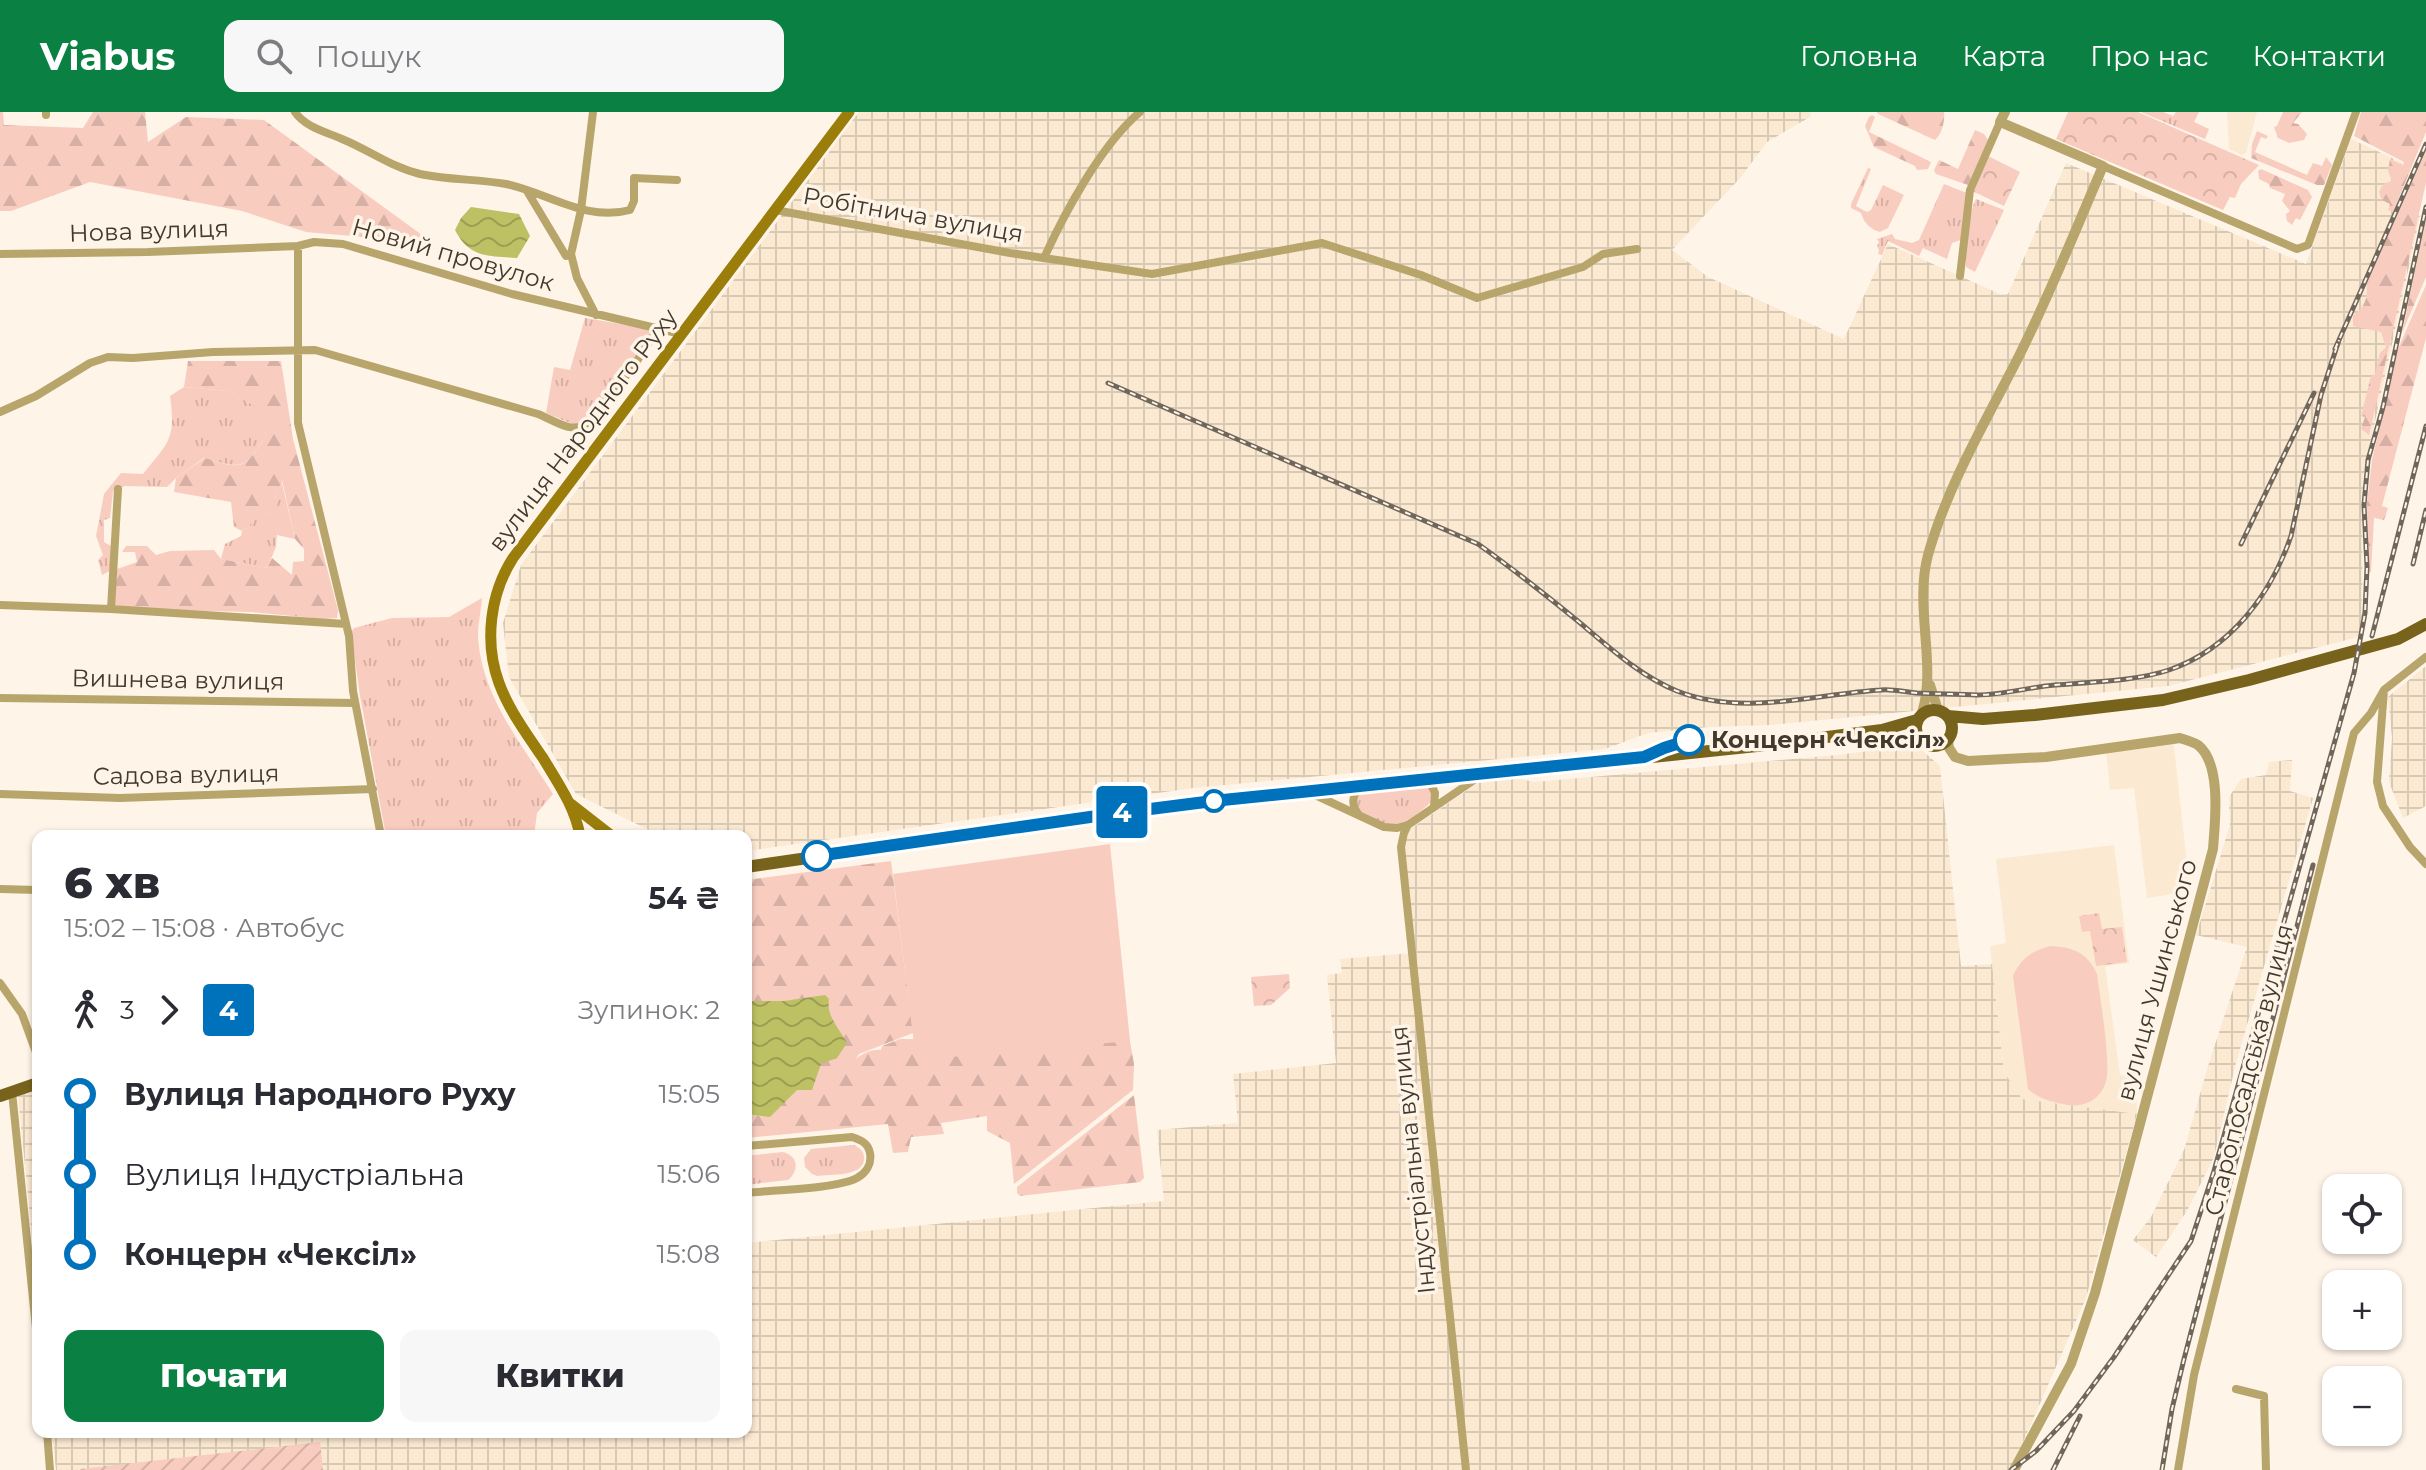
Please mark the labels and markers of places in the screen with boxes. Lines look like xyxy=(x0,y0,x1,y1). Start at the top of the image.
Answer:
marker: Концерн «Чексіл» xyxy=(1674,725,1704,755)
place label: Концерн «Чексіл» xyxy=(1711,725,1945,754)
unlabelled marker xyxy=(1203,790,1225,812)
unlabelled marker xyxy=(802,841,832,871)

